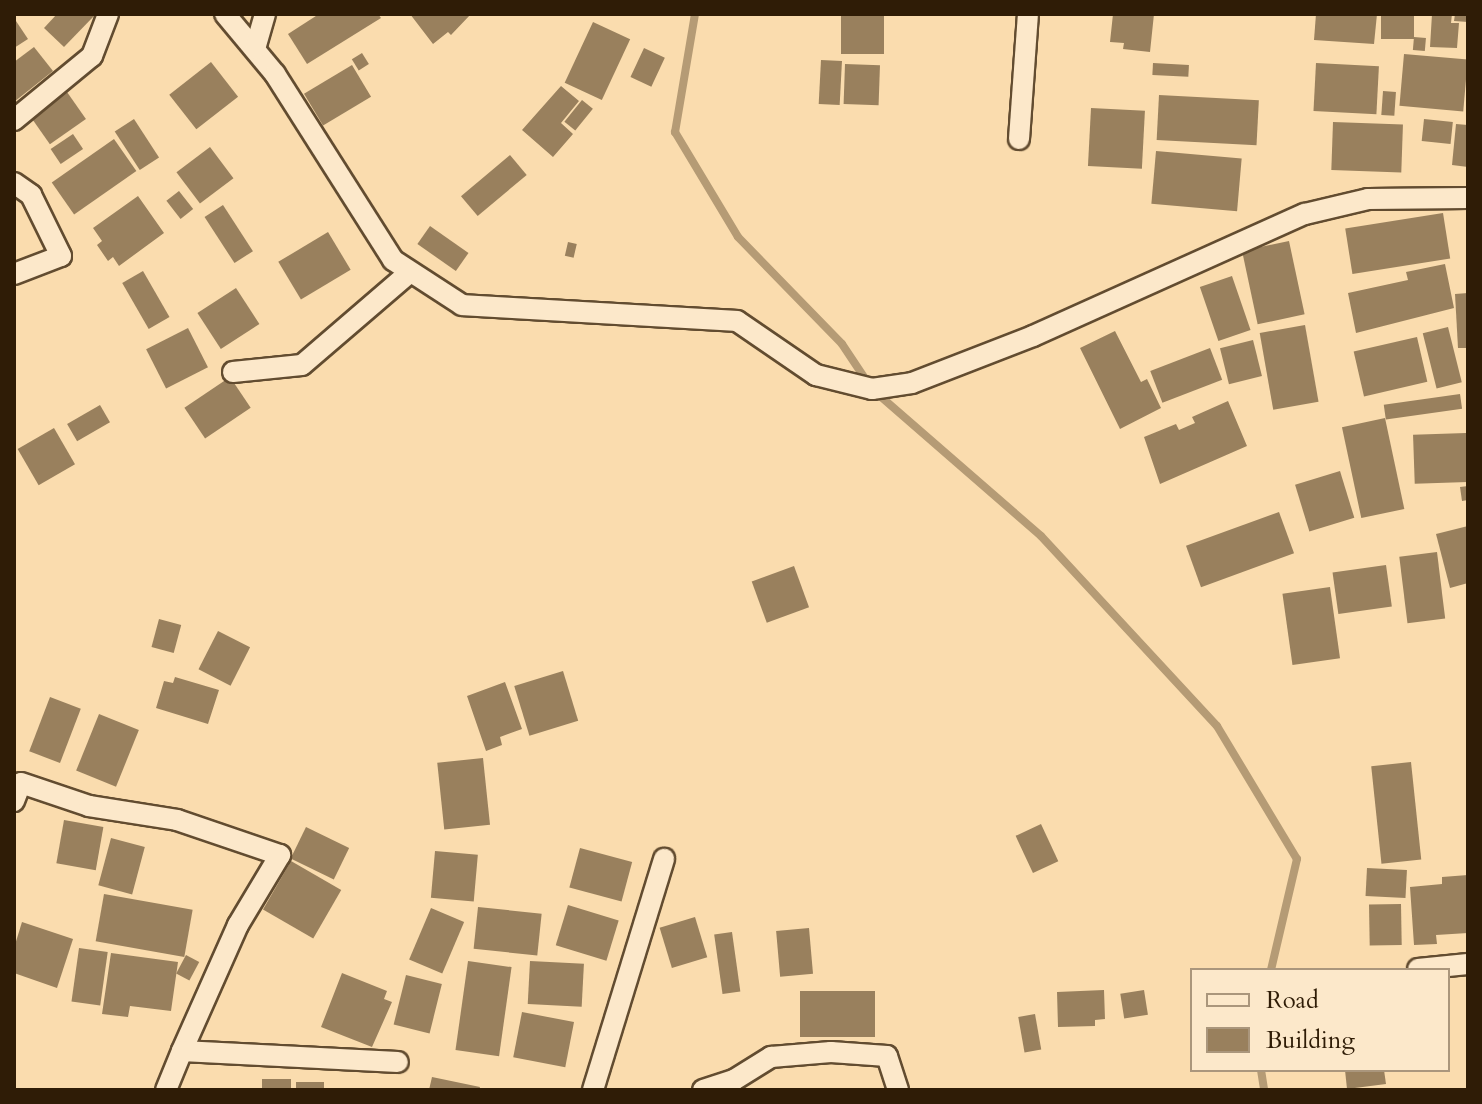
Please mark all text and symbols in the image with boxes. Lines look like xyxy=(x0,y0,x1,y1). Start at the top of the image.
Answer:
legend xyxy=(1190,968,1450,1072)
text: Road xyxy=(1266,984,1319,1017)
text: Building xyxy=(1266,1024,1355,1057)

